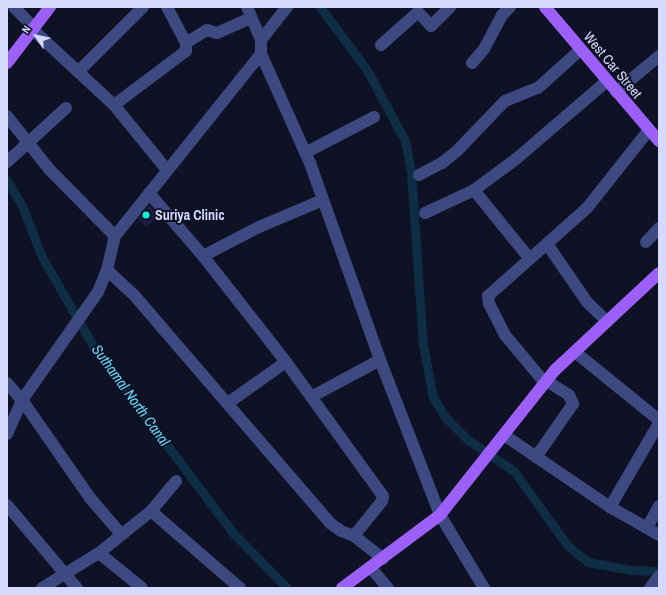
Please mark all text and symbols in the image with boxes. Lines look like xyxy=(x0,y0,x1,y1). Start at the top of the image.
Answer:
north arrow xyxy=(16,16,56,56)
text: N xyxy=(18,23,34,36)
street label: West Car Street xyxy=(580,28,646,102)
place label: Suriya Clinic xyxy=(155,207,225,223)
marker: Suriya Clinic xyxy=(140,209,152,221)
water label: Suthamal North Canal xyxy=(88,341,174,449)

